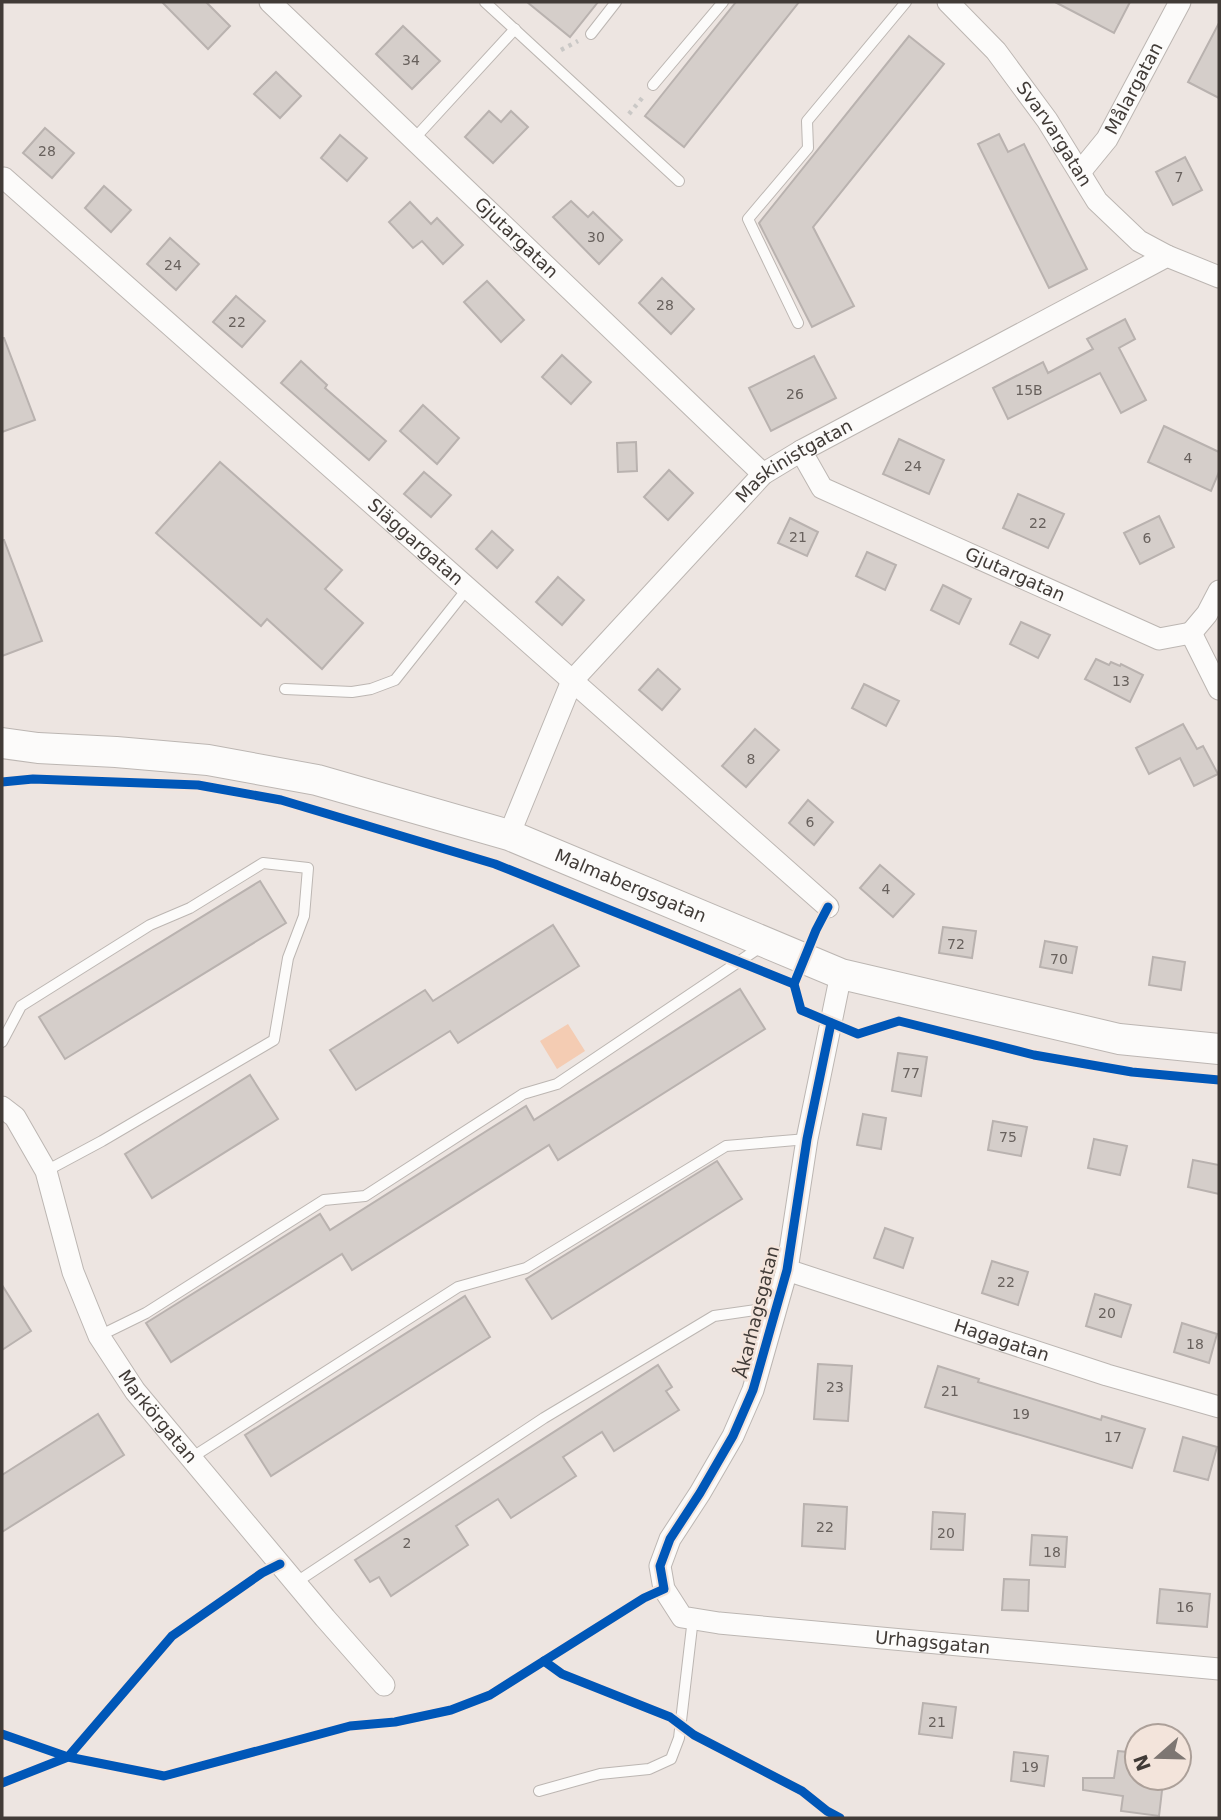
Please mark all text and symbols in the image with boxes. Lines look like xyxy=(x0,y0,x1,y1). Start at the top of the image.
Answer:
street label: Målargatan xyxy=(1100,38,1167,138)
house number: 34 xyxy=(402,52,420,68)
street label: Svarvargatan xyxy=(1012,77,1096,190)
house number: 28 xyxy=(38,143,56,159)
house number: 7 xyxy=(1175,169,1183,185)
street label: Gjutargatan xyxy=(471,193,563,282)
house number: 30 xyxy=(587,229,605,245)
house number: 24 xyxy=(164,257,182,273)
house number: 28 xyxy=(656,297,674,313)
house number: 22 xyxy=(228,314,246,330)
house number: 15B xyxy=(1015,382,1043,398)
house number: 26 xyxy=(786,386,804,402)
street label: Maskinistgatan xyxy=(731,415,856,507)
house number: 4 xyxy=(1184,450,1193,466)
house number: 24 xyxy=(904,458,922,474)
street label: Släggargatan xyxy=(364,494,468,589)
house number: 22 xyxy=(1029,515,1047,531)
house number: 21 xyxy=(789,529,807,545)
house number: 6 xyxy=(1143,530,1152,546)
street label: Gjutargatan xyxy=(962,542,1069,606)
house number: 13 xyxy=(1112,673,1130,689)
house number: 8 xyxy=(747,751,755,767)
house number: 6 xyxy=(806,814,815,830)
street label: Malmabergsgatan xyxy=(552,844,710,926)
house number: 4 xyxy=(882,881,891,897)
house number: 72 xyxy=(947,936,965,952)
house number: 70 xyxy=(1050,951,1068,967)
house number: 77 xyxy=(902,1065,920,1081)
house number: 75 xyxy=(999,1129,1017,1145)
street label: Åkarhagsgatan xyxy=(730,1243,783,1380)
house number: 22 xyxy=(997,1274,1015,1290)
house number: 20 xyxy=(1098,1305,1116,1321)
street label: Hagagatan xyxy=(952,1315,1052,1365)
house number: 18 xyxy=(1186,1336,1204,1352)
street label: Markörgatan xyxy=(114,1366,202,1467)
house number: 23 xyxy=(826,1379,844,1395)
house number: 21 xyxy=(941,1383,959,1399)
house number: 19 xyxy=(1012,1406,1030,1422)
house number: 17 xyxy=(1104,1429,1122,1445)
house number: 22 xyxy=(816,1519,834,1535)
house number: 20 xyxy=(937,1525,955,1541)
house number: 2 xyxy=(403,1535,411,1551)
house number: 18 xyxy=(1043,1544,1061,1560)
house number: 16 xyxy=(1176,1599,1194,1615)
street label: Urhagsgatan xyxy=(874,1626,991,1658)
house number: 21 xyxy=(928,1714,946,1730)
north arrow xyxy=(1123,1722,1193,1792)
text: N xyxy=(1129,1752,1155,1774)
house number: 19 xyxy=(1021,1759,1039,1775)

